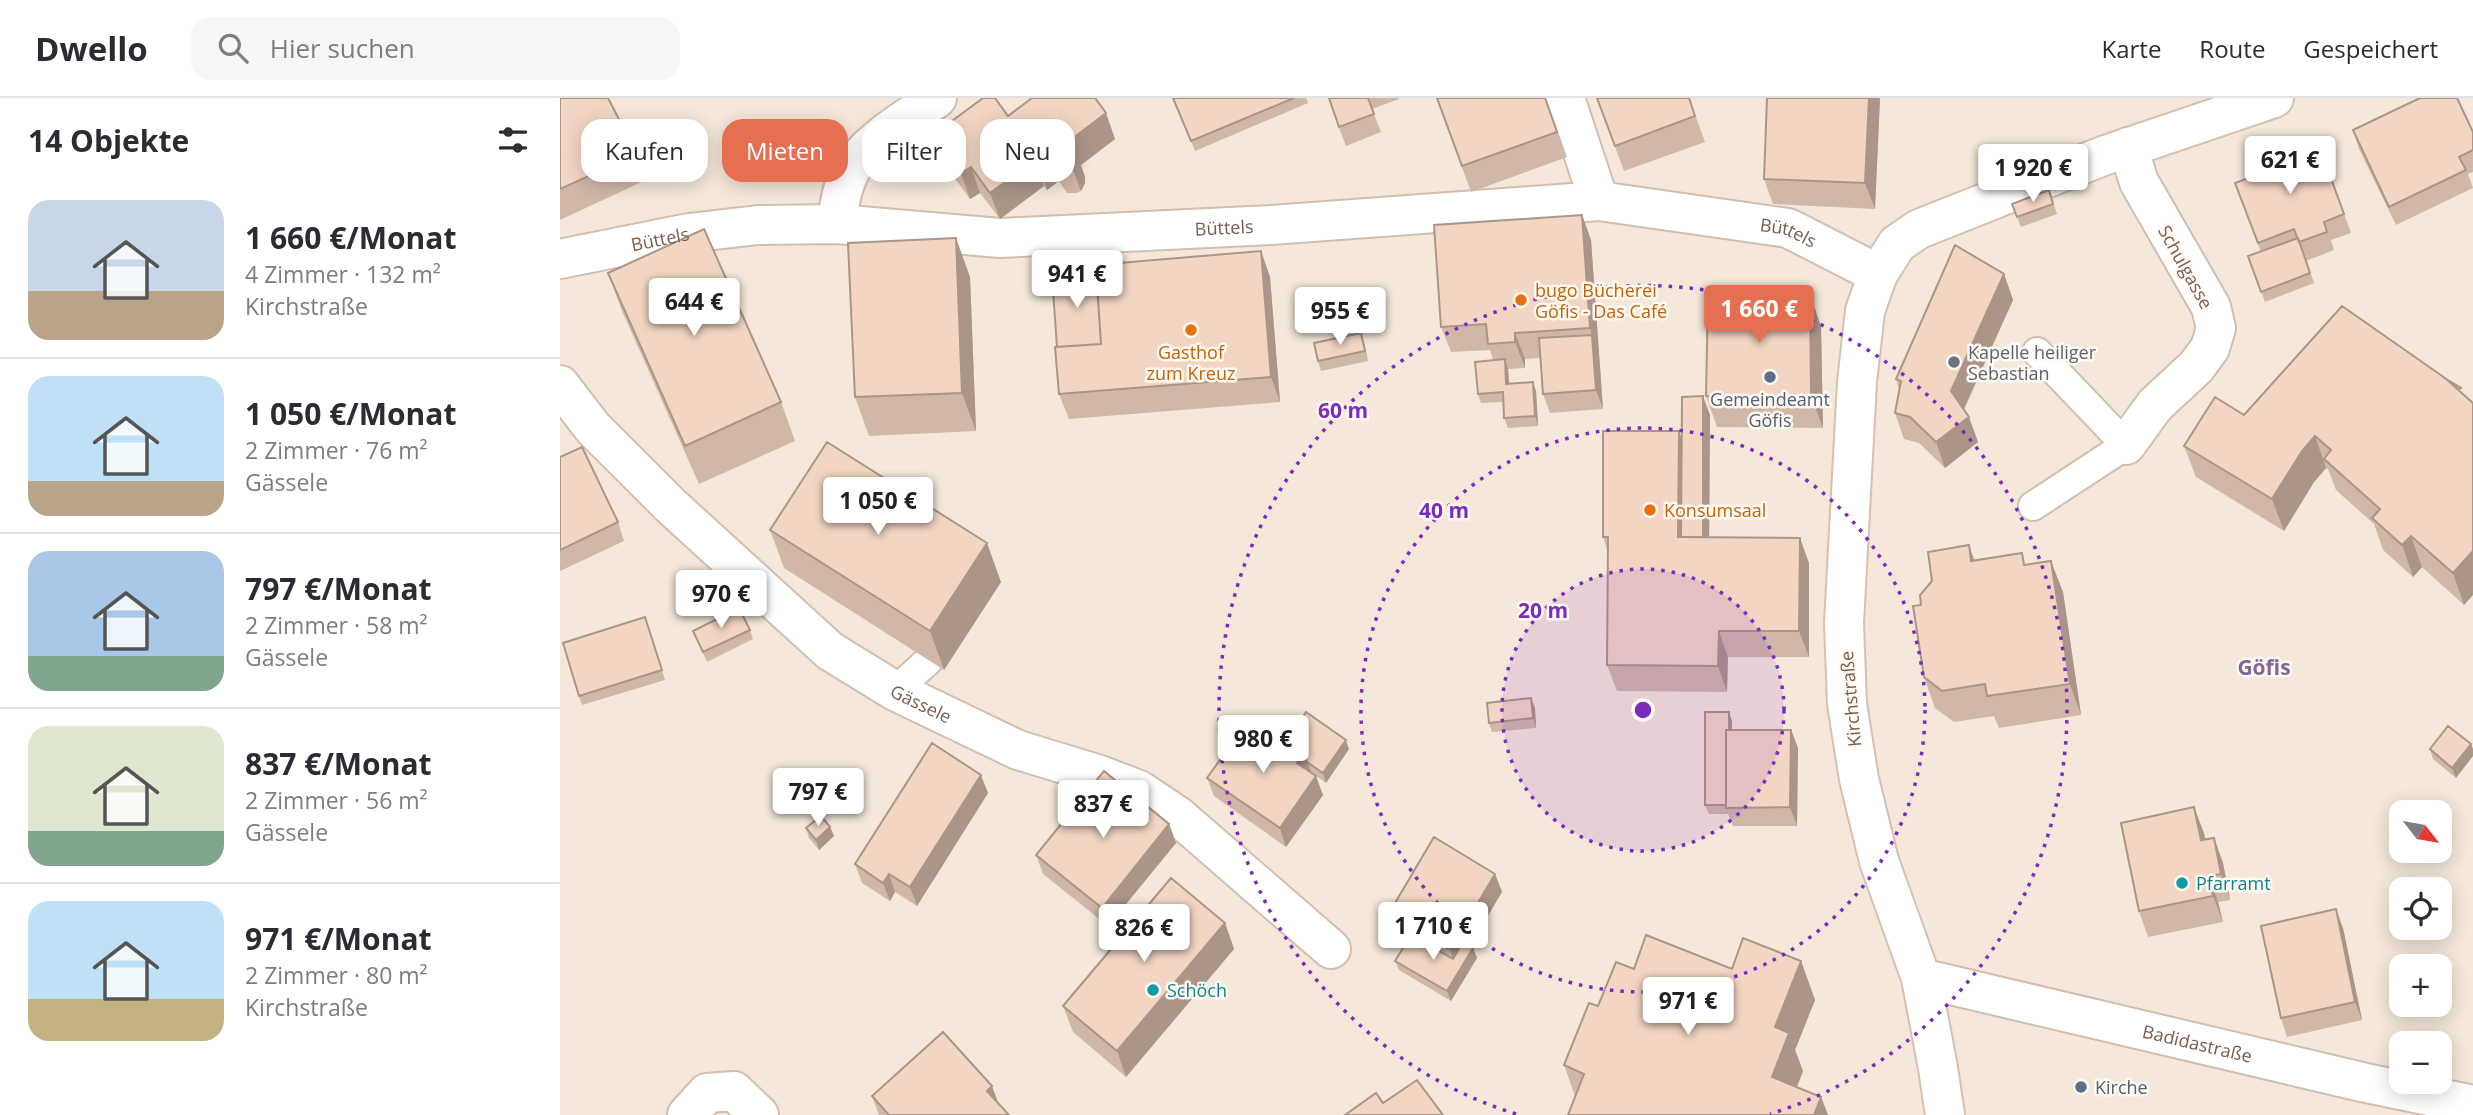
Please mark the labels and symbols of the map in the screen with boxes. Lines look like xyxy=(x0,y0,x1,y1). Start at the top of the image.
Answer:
pin: 621 € xyxy=(2241,136,2339,196)
pin: 1 920 € xyxy=(1968,144,2098,204)
street label: Büttels xyxy=(1758,212,1821,253)
street label: Büttels xyxy=(1194,214,1254,241)
street label: Büttels xyxy=(629,221,691,256)
street label: Schulgasse xyxy=(2153,221,2219,313)
pin: 941 € xyxy=(1028,250,1126,310)
pin: 644 € xyxy=(645,278,743,338)
place label: bugo Bücherei Göfis - Das Café xyxy=(1535,278,1667,323)
pin: 1 660 € xyxy=(1694,286,1824,345)
pin: 955 € xyxy=(1291,288,1389,347)
marker: bugo Bücherei Göfis - Das Café xyxy=(1513,292,1529,308)
marker: Gasthof zum Kreuz xyxy=(1183,322,1199,338)
place label: Gasthof zum Kreuz xyxy=(1147,340,1235,385)
place label: Kapelle heiliger Sebastian xyxy=(1968,340,2097,385)
marker: Kapelle heiliger Sebastian xyxy=(1946,354,1962,370)
marker: Gemeindeamt Göfis xyxy=(1762,369,1778,385)
place label: Gemeindeamt Göfis xyxy=(1710,387,1830,432)
text: 60 m xyxy=(1318,396,1368,424)
pin: 1 050 € xyxy=(813,478,943,537)
text: 40 m xyxy=(1419,496,1469,524)
place label: Konsumsaal xyxy=(1664,498,1766,522)
marker: Konsumsaal xyxy=(1642,502,1658,518)
pin: 970 € xyxy=(672,570,770,630)
text: 20 m xyxy=(1518,596,1568,624)
street label: Kirchstraße xyxy=(1834,650,1866,748)
district label: Göfis xyxy=(2237,653,2291,681)
street label: Gässele xyxy=(887,679,956,728)
centre of rings xyxy=(1631,698,1655,722)
pin: 980 € xyxy=(1214,716,1312,775)
pin: 797 € xyxy=(769,768,867,828)
pin: 837 € xyxy=(1054,780,1152,840)
north arrow xyxy=(2389,800,2452,863)
place label: Pfarramt xyxy=(2196,871,2271,895)
marker: Pfarramt xyxy=(2174,875,2190,891)
pin: 1 710 € xyxy=(1368,902,1498,962)
pin: 826 € xyxy=(1095,904,1193,964)
place label: Schöch xyxy=(1167,978,1227,1002)
pin: 971 € xyxy=(1639,978,1737,1037)
marker: Schöch xyxy=(1145,982,1161,998)
street label: Badidastraße xyxy=(2140,1019,2255,1068)
place label: Kirche xyxy=(2095,1075,2148,1099)
marker: Kirche xyxy=(2073,1079,2089,1095)

